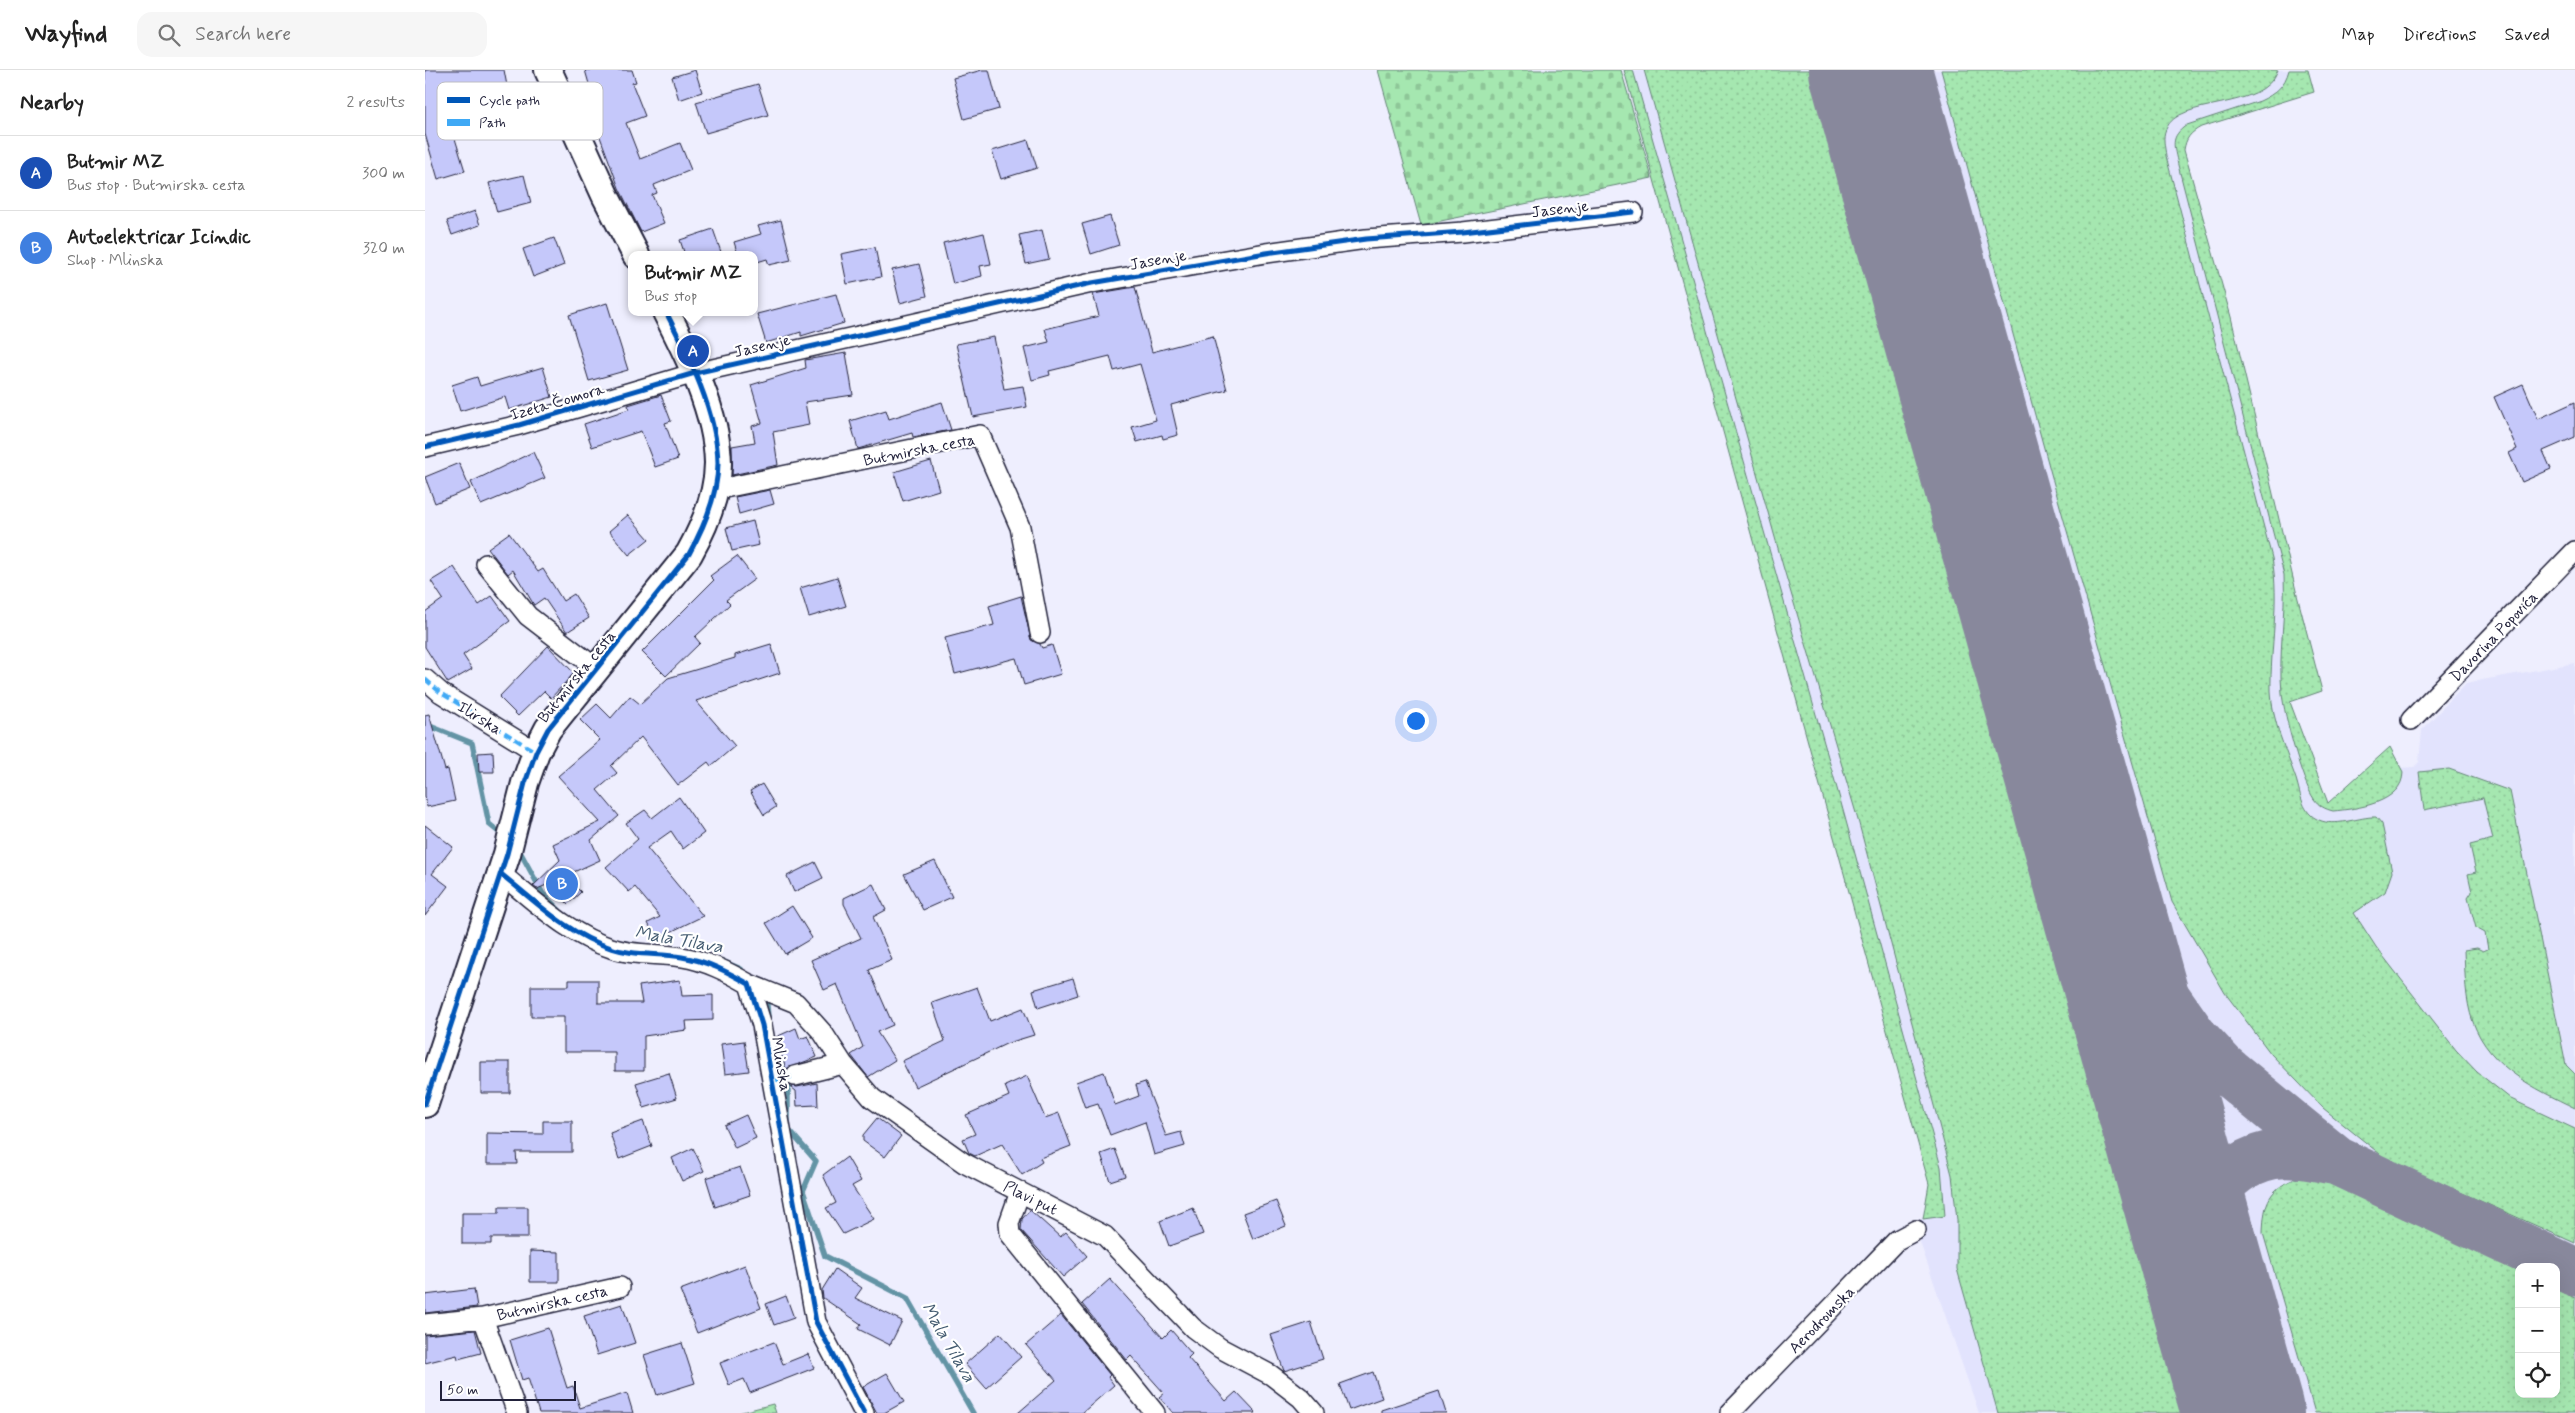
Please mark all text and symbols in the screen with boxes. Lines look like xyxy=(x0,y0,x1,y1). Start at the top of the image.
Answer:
search box xyxy=(137,12,487,57)
text: Wayfind xyxy=(25,19,107,50)
icon: search xyxy=(155,21,183,49)
text: Search here xyxy=(195,22,291,47)
text: Map xyxy=(2342,23,2375,47)
text: Directions xyxy=(2403,23,2477,47)
text: Saved xyxy=(2505,23,2550,47)
legend xyxy=(437,82,603,140)
text: Nearby xyxy=(20,89,84,117)
text: 2 results xyxy=(347,92,405,113)
text: Cycle path xyxy=(479,92,540,110)
text: Path xyxy=(479,114,506,132)
text: Butmir MZ xyxy=(67,150,164,175)
text: A xyxy=(31,163,41,184)
text: 300 m xyxy=(362,163,405,184)
text: Bus stop · Butmirska cesta xyxy=(67,175,246,196)
street label: Jasenje xyxy=(1530,196,1590,223)
text: Autoelektricar Icindic xyxy=(67,225,251,250)
text: B xyxy=(31,238,41,259)
text: 320 m xyxy=(363,238,405,259)
street label: Jasenje xyxy=(1128,245,1189,276)
text: Shop · Mlinska xyxy=(67,250,163,271)
popup xyxy=(628,251,758,316)
text: Butmir MZ xyxy=(644,261,742,286)
text: Bus stop xyxy=(644,286,697,307)
street label: Jasenje xyxy=(732,330,793,363)
pin: A xyxy=(677,332,709,370)
street label: Izeta Čomora xyxy=(508,379,607,426)
street label: Butmirska cesta xyxy=(862,429,977,472)
street label: Davorina Popovića xyxy=(2445,587,2543,687)
street label: Butmirska cesta xyxy=(533,626,621,728)
street label: Ilirska xyxy=(453,697,505,740)
your location xyxy=(1403,708,1429,734)
pin: B xyxy=(546,865,578,903)
water label: Mala Tilava xyxy=(633,920,725,960)
street label: Mlinska xyxy=(765,1035,796,1093)
street label: Plavi put xyxy=(1000,1176,1061,1220)
map controls xyxy=(2515,1263,2560,1398)
button: + xyxy=(2515,1263,2560,1308)
street label: Butmirska cesta xyxy=(495,1280,610,1326)
street label: Aerodromska xyxy=(1784,1282,1860,1358)
water label: Mala Tilava xyxy=(916,1298,981,1387)
button: − xyxy=(2515,1308,2560,1353)
button: locate xyxy=(2515,1353,2560,1398)
scale bar xyxy=(440,1378,576,1401)
text: 50 m xyxy=(447,1381,478,1399)

